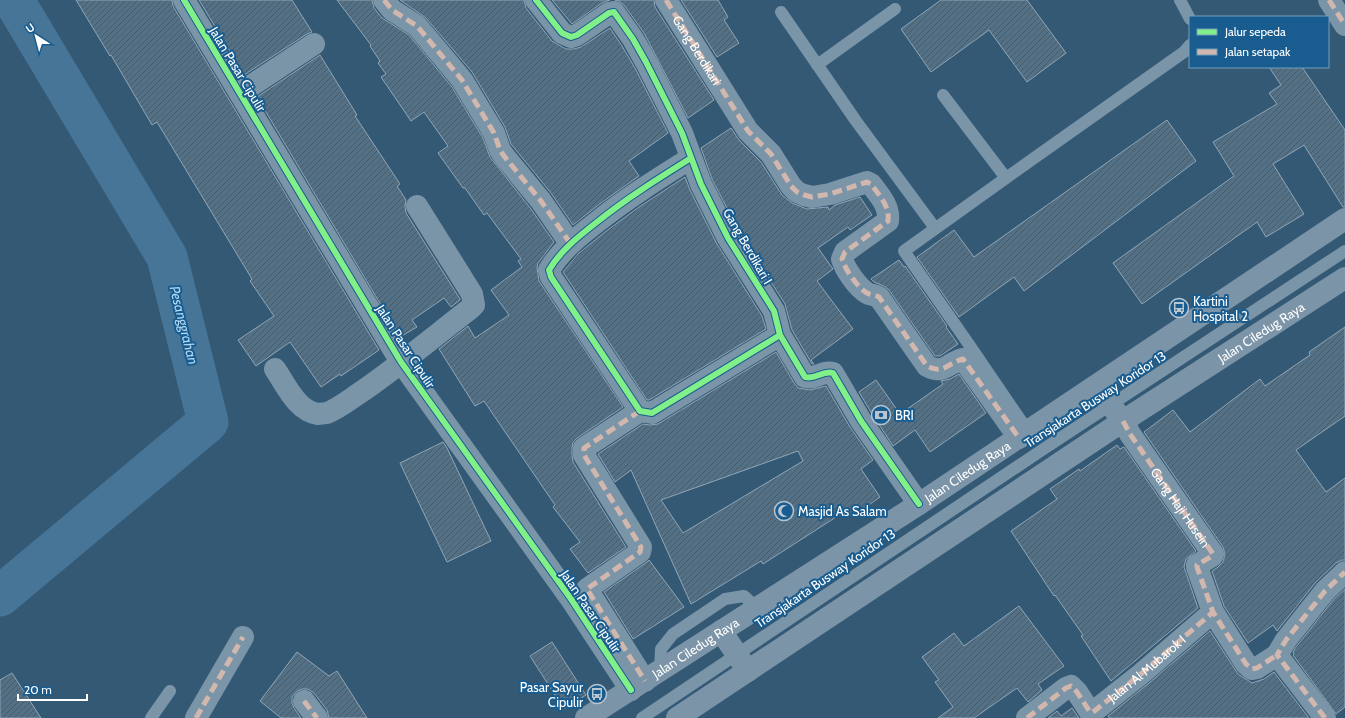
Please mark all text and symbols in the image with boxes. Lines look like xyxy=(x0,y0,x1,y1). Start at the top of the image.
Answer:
street label: Gang Berdikari xyxy=(670,12,725,88)
north arrow xyxy=(16,16,56,56)
legend xyxy=(1189,16,1329,68)
text: U xyxy=(23,20,38,36)
street label: Jalan Pasar Cipulir xyxy=(206,23,270,115)
text: Jalur sepeda xyxy=(1224,24,1286,39)
text: Jalan setapak xyxy=(1224,44,1291,59)
street label: Gang Berdikari I xyxy=(720,205,776,287)
water label: Pesanggrahan xyxy=(166,284,202,366)
place label: Kartini Hospital 2 xyxy=(1193,293,1248,324)
bus stop icon: Kartini Hospital 2 xyxy=(1168,297,1190,319)
street label: Jalan Ciledug Raya xyxy=(1214,298,1308,366)
street label: Jalan Pasar Cipulir xyxy=(373,300,439,391)
street label: Transjakarta Busway Koridor 13 xyxy=(1021,347,1169,452)
bank icon: BRI xyxy=(870,404,892,426)
place label: BRI xyxy=(895,407,914,423)
street label: Jalan Ciledug Raya xyxy=(921,437,1014,507)
street label: Gang Haji Husein xyxy=(1148,464,1214,550)
mosque icon: Masjid As Salam xyxy=(773,500,795,522)
place label: Masjid As Salam xyxy=(798,503,887,520)
street label: Transjakarta Busway Koridor 13 xyxy=(752,525,899,632)
street label: Jalan Pasar Cipulir xyxy=(557,566,625,656)
street label: Jalan Ciledug Raya xyxy=(648,614,742,682)
street label: Jalan Al Mubarok I xyxy=(1103,631,1189,706)
scale bar xyxy=(18,676,87,702)
place label: Pasar Sayur Cipulir xyxy=(520,679,584,710)
text: 20 m xyxy=(24,682,52,697)
bus stop icon: Pasar Sayur Cipulir xyxy=(586,683,608,705)

